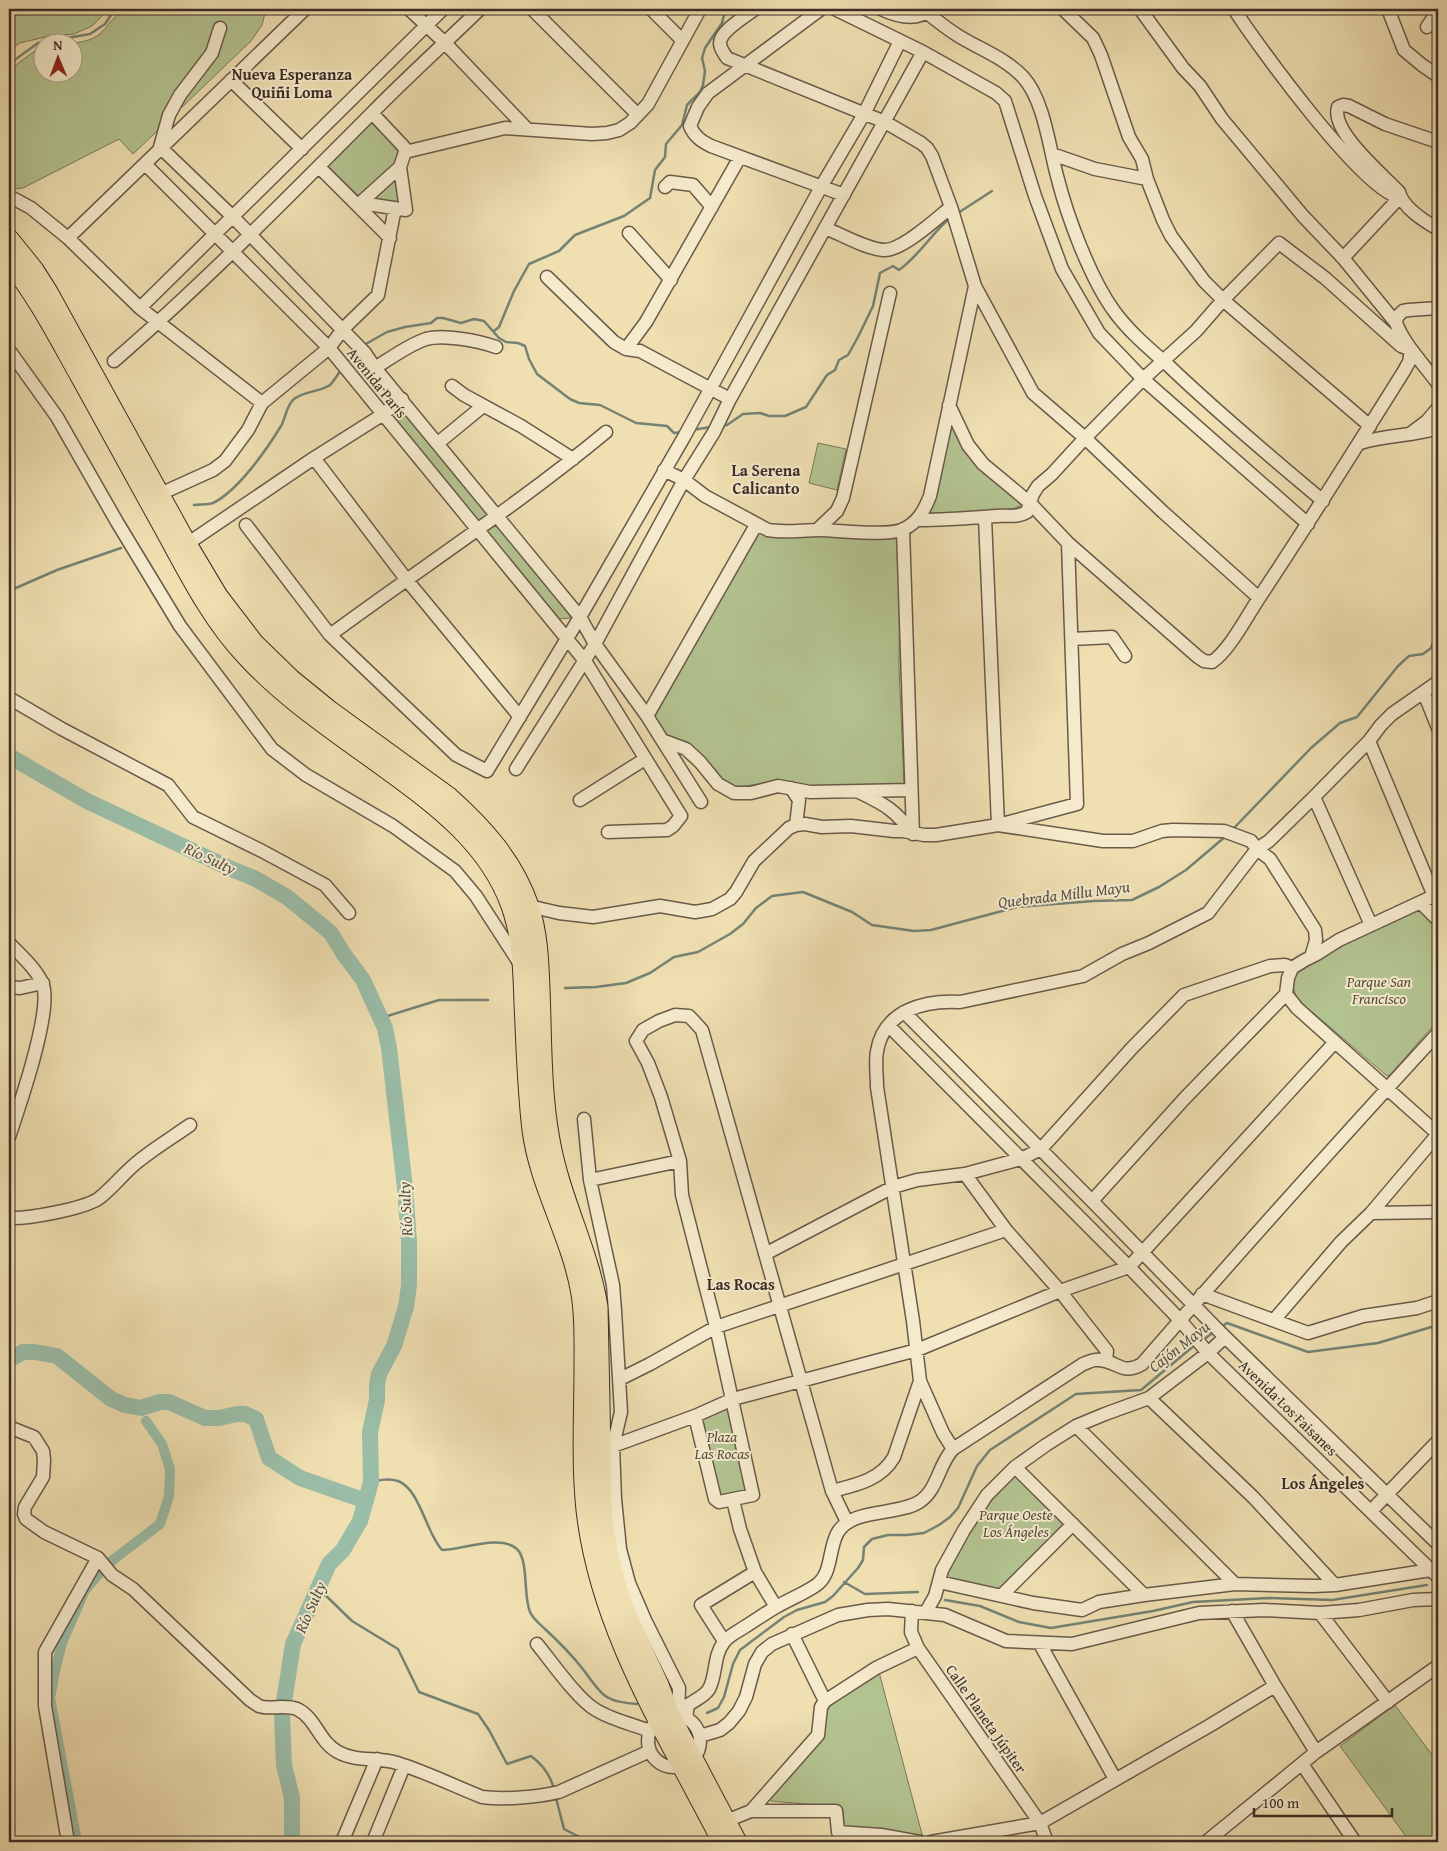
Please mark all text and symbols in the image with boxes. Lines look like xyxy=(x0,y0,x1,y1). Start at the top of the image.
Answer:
north arrow xyxy=(32,32,82,82)
text: N xyxy=(53,35,63,55)
district label: Nueva Esperanza Quiñi Loma xyxy=(232,62,353,104)
street label: Avenida París xyxy=(342,343,412,422)
district label: La Serena Calicanto xyxy=(732,458,801,500)
water label: Río Sulty xyxy=(179,835,240,881)
water label: Quebrada Millu Mayu xyxy=(997,874,1131,914)
park label: Parque San Francisco xyxy=(1346,971,1412,1009)
water label: Río Sulty xyxy=(392,1181,418,1238)
district label: Las Rocas xyxy=(707,1272,775,1296)
water label: Cajón Mayu xyxy=(1143,1314,1215,1378)
street label: Avenida Los Faisanes xyxy=(1234,1355,1343,1460)
park label: Plaza Las Rocas xyxy=(693,1426,750,1464)
district label: Los Ángeles xyxy=(1282,1471,1365,1495)
park label: Parque Oeste Los Ángeles xyxy=(978,1504,1053,1542)
water label: Río Sulty xyxy=(288,1577,332,1638)
street label: Calle Planeta Júpiter xyxy=(941,1660,1032,1777)
scale bar xyxy=(1254,1786,1392,1818)
text: 100 m xyxy=(1262,1792,1300,1813)

